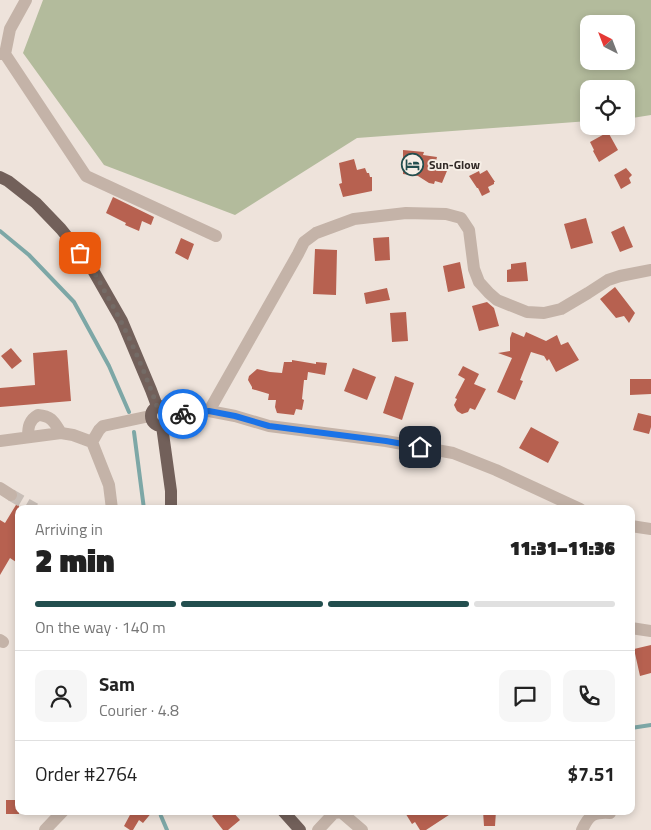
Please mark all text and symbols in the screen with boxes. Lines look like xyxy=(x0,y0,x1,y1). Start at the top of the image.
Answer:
north arrow xyxy=(580,15,635,70)
map controls xyxy=(580,15,635,135)
button: locate xyxy=(580,80,635,135)
hotel icon: Sun-Glow xyxy=(401,153,425,177)
place label: Sun-Glow xyxy=(429,155,480,174)
pin xyxy=(59,232,101,274)
icon: bag xyxy=(66,239,94,267)
courier xyxy=(158,389,208,439)
icon: bike xyxy=(169,400,197,428)
pin xyxy=(399,426,441,468)
icon: home xyxy=(406,433,434,461)
text: Arriving in xyxy=(35,517,103,541)
text: 11:31–11:36 xyxy=(510,533,615,562)
text: 2 min xyxy=(35,536,115,584)
text: On the way · 140 m xyxy=(35,615,166,639)
text: Sam xyxy=(99,669,135,698)
button: person xyxy=(35,670,87,722)
button: chat xyxy=(499,670,551,722)
button: phone xyxy=(563,670,615,722)
text: Courier · 4.8 xyxy=(99,698,179,722)
text: Order #2764 xyxy=(35,759,137,788)
text: $7.51 xyxy=(568,759,615,788)

